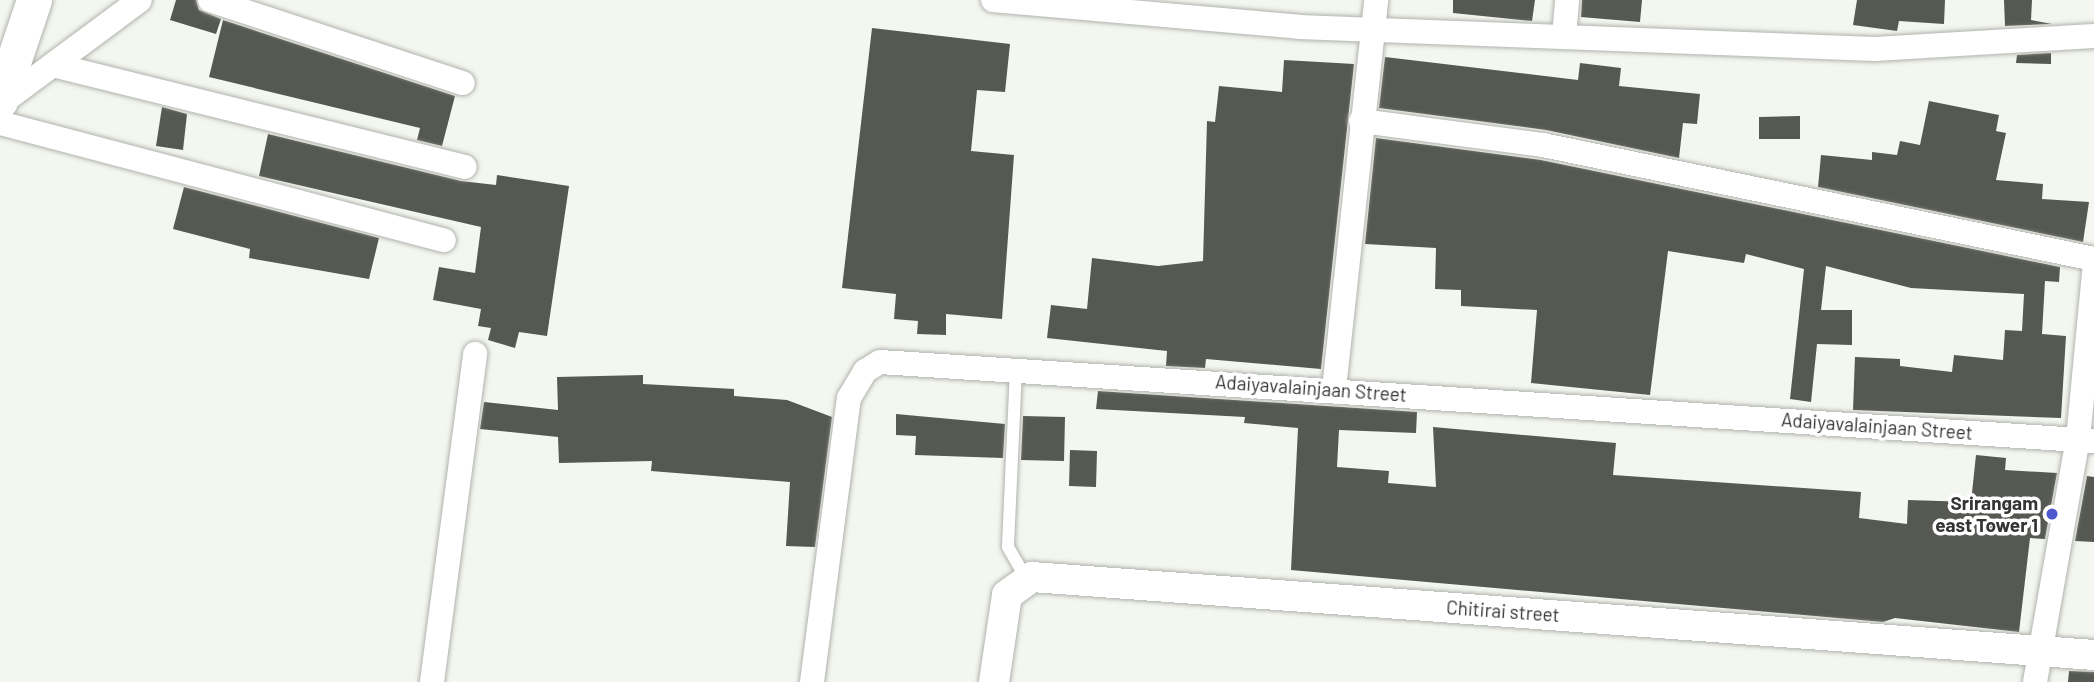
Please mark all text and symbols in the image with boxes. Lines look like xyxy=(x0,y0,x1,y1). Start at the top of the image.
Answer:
street label: Adaiyavalainjaan Street xyxy=(1214,370,1408,406)
street label: Adaiyavalainjaan Street xyxy=(1780,408,1974,444)
place label: Srirangam east Tower 1 xyxy=(1935,492,2038,536)
marker: Srirangam east Tower 1 xyxy=(2044,506,2060,522)
street label: Chitirai street xyxy=(1446,596,1560,626)

